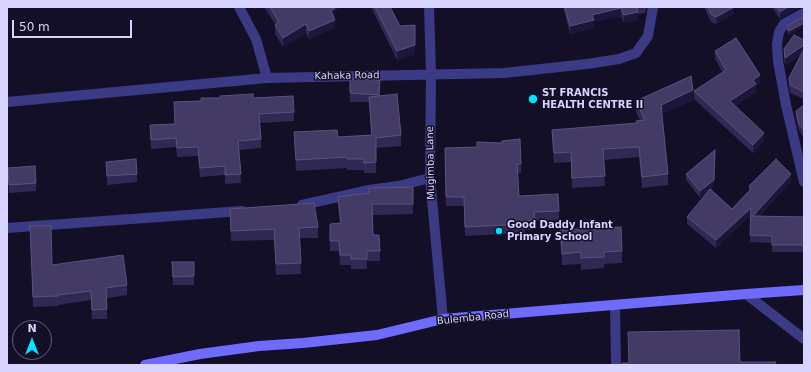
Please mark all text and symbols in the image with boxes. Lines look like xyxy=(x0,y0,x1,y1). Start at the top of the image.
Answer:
scale bar xyxy=(14,12,134,38)
text: 50 m xyxy=(19,20,50,34)
street label: Kahaka Road xyxy=(314,69,380,83)
place label: ST FRANCIS HEALTH CENTRE II xyxy=(542,87,643,110)
marker: ST FRANCIS HEALTH CENTRE II xyxy=(527,93,539,105)
street label: Mugimba Lane xyxy=(424,126,438,200)
place label: Good Daddy Infant Primary School xyxy=(507,219,613,242)
marker: Good Daddy Infant Primary School xyxy=(494,226,504,236)
street label: Bulemba Road xyxy=(436,308,510,328)
north arrow xyxy=(12,320,52,360)
text: N xyxy=(27,322,37,335)

